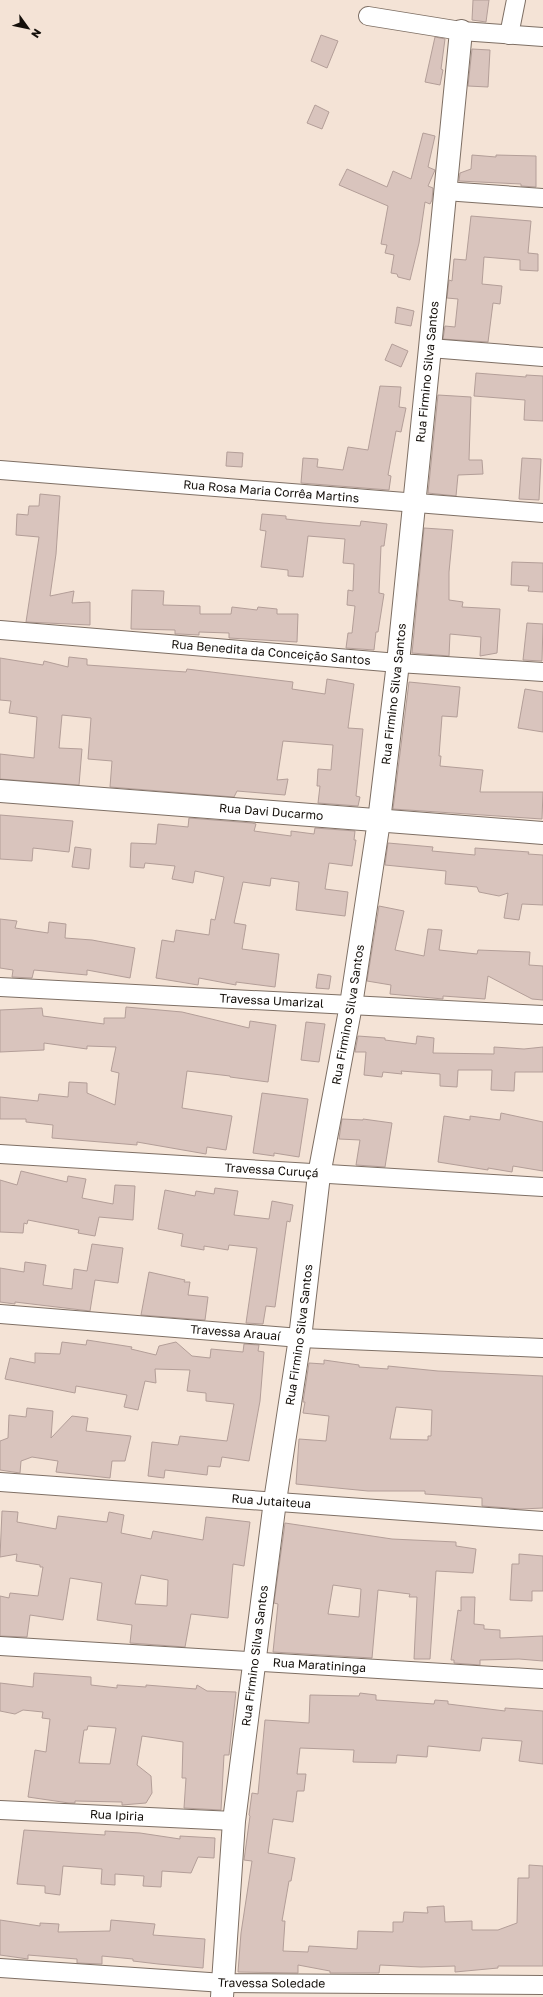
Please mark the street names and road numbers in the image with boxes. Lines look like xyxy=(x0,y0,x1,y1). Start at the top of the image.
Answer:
street label: Rua Firmino Silva Santos xyxy=(412,300,442,443)
street label: Rua Rosa Maria Corrêa Martins xyxy=(183,477,360,505)
street label: Rua Firmino Silva Santos xyxy=(378,623,409,766)
street label: Rua Benedita da Conceição Santos xyxy=(171,636,371,668)
street label: Rua Davi Ducarmo xyxy=(219,800,324,823)
street label: Rua Firmino Silva Santos xyxy=(328,943,367,1086)
street label: Travessa Umarizal xyxy=(219,990,324,1011)
street label: Travessa Curuçá xyxy=(224,1160,319,1180)
street label: Rua Firmino Silva Santos xyxy=(282,1263,316,1406)
street label: Travessa Arauaí xyxy=(190,1321,282,1343)
street label: Rua Jutaiteua xyxy=(231,1491,312,1511)
street label: Rua Firmino Silva Santos xyxy=(238,1584,271,1727)
street label: Rua Maratininga xyxy=(272,1655,367,1675)
street label: Rua Ipiria xyxy=(90,1806,144,1824)
street label: Travessa Soledade xyxy=(217,1975,325,1991)

